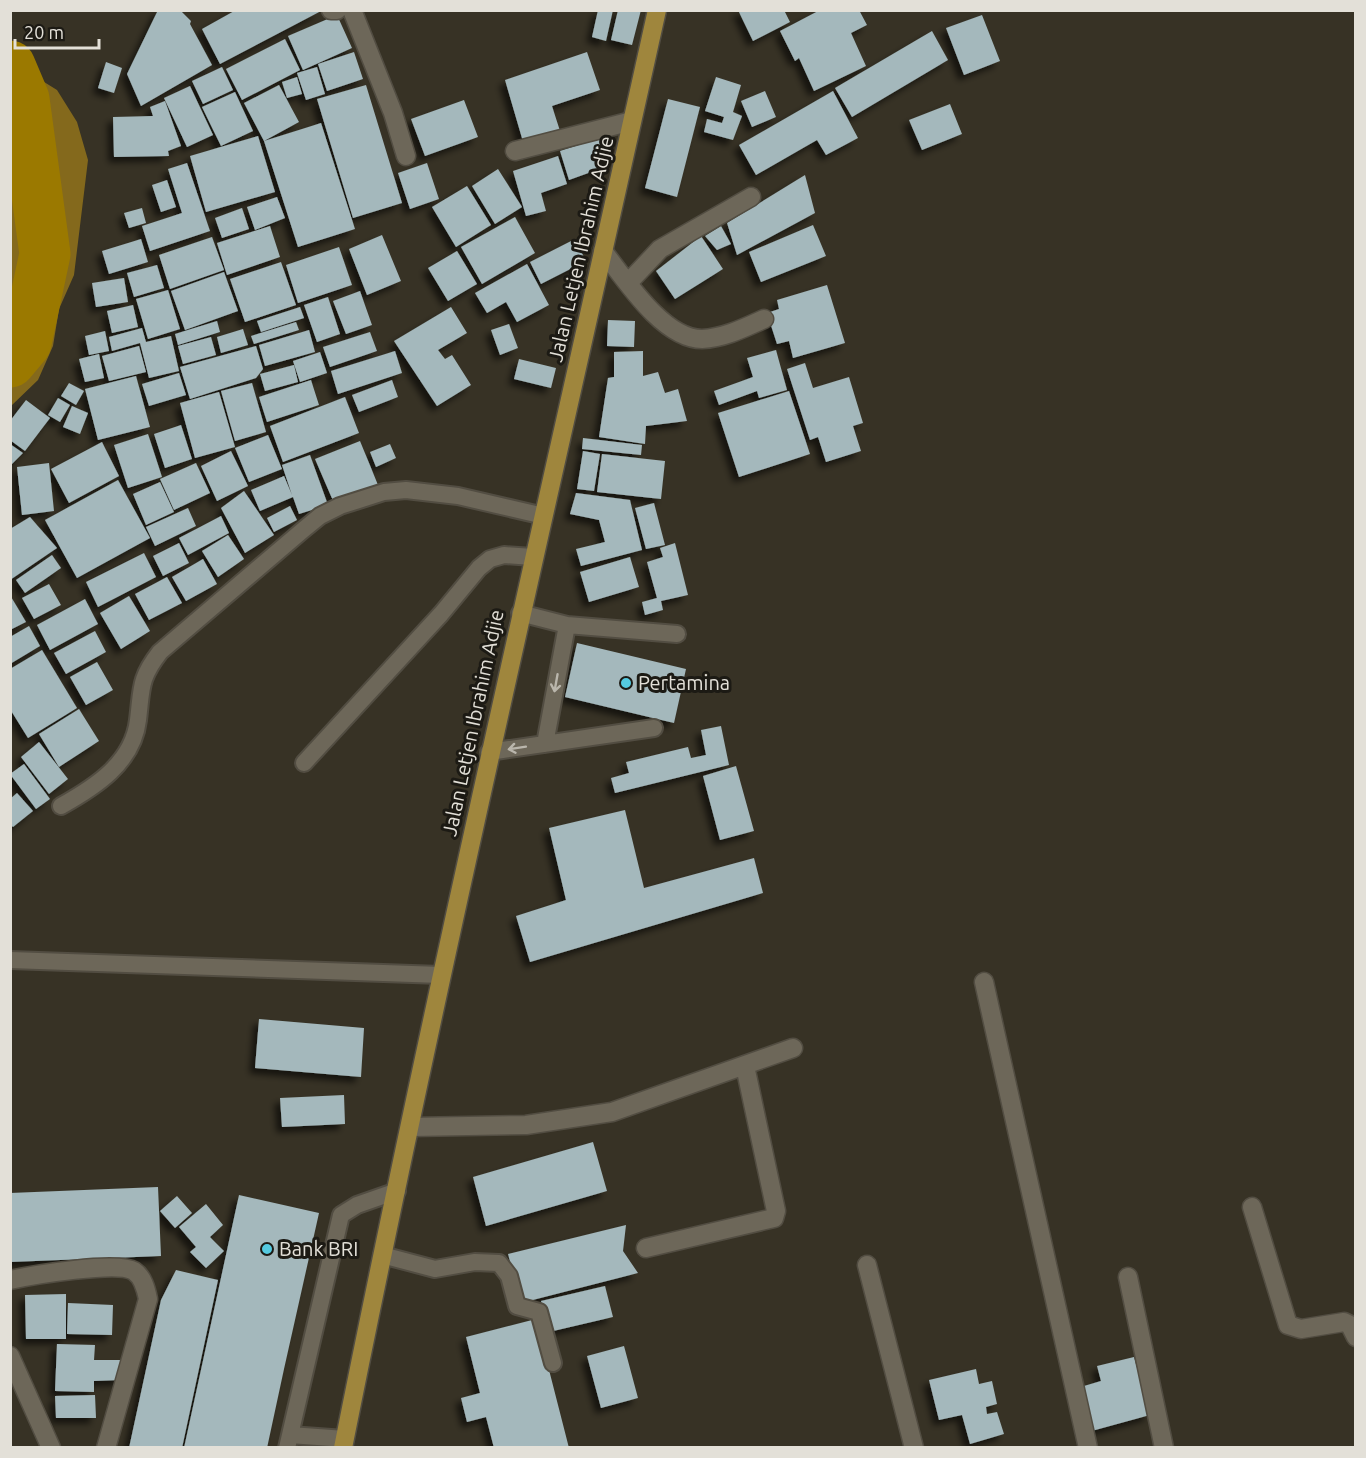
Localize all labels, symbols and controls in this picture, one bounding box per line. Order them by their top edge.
scale bar [15,12,99,50]
text: 20 m [24,22,64,42]
street label: Jalan Letjen Ibrahim Adjie [543,134,618,364]
street label: Jalan Letjen Ibrahim Adjie [437,608,508,838]
place label: Pertamina [638,671,730,694]
one-way arrow [550,672,561,692]
marker: Pertamina [619,676,633,690]
one-way arrow [508,743,527,754]
place label: Bank BRI [279,1237,358,1260]
marker: Bank BRI [260,1242,274,1256]

